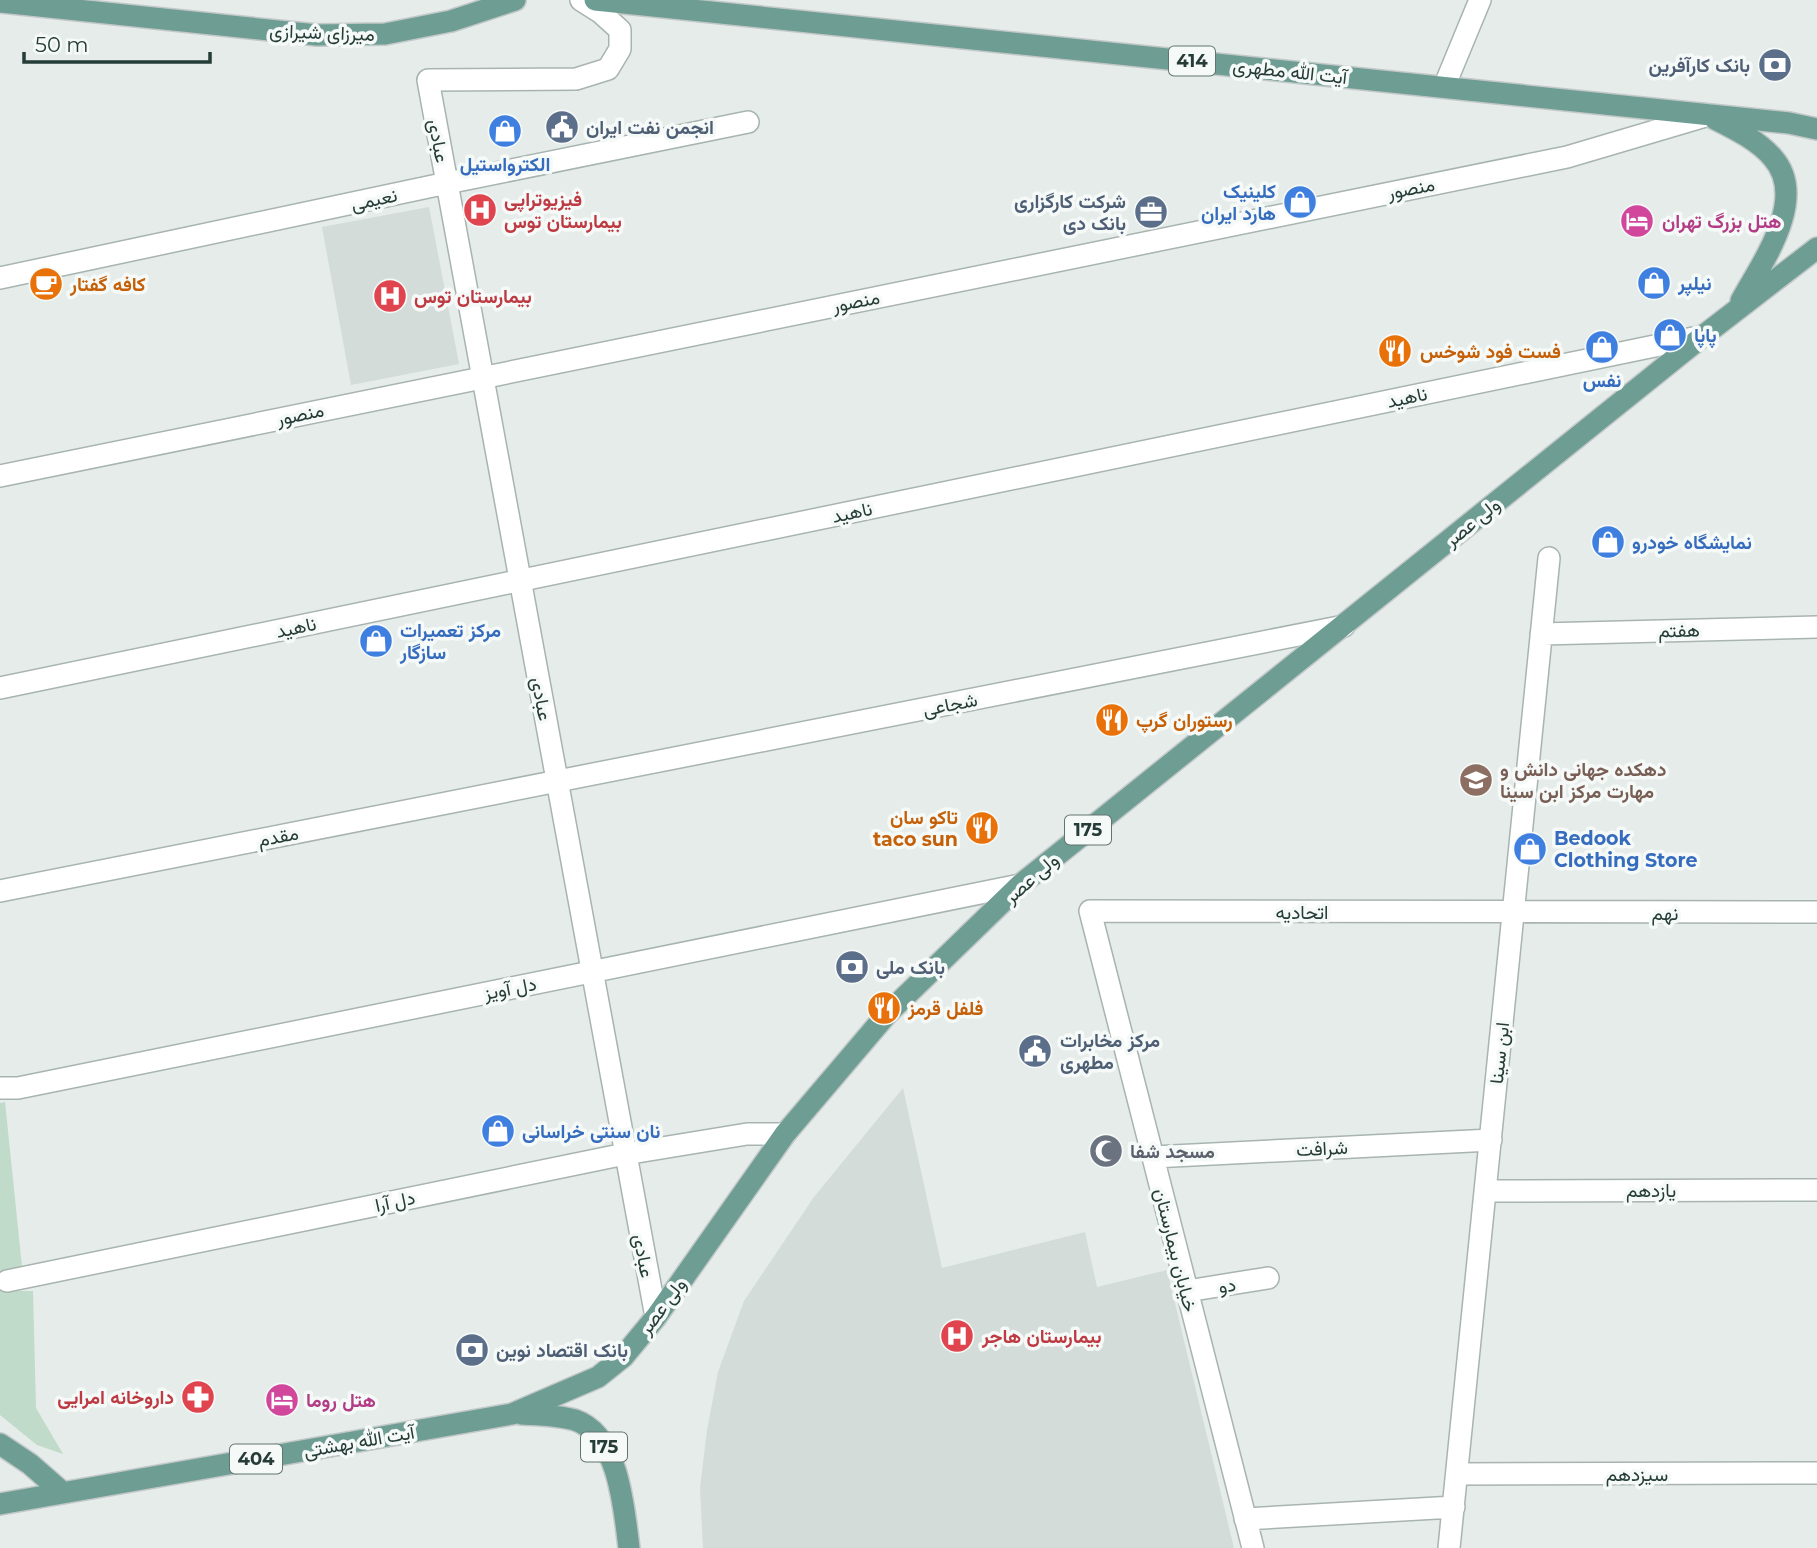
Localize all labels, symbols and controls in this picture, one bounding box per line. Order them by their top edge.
street label: میرزای شیرازی [269,19,375,46]
scale bar [24,21,210,65]
text: 50 m [35,32,89,57]
road number: 414 [1169,46,1215,76]
bank icon: بانک کارآفرین [1756,46,1794,84]
street label: آیت الله مطهری [1232,54,1350,89]
place label: بانک کارآفرین [1649,54,1750,78]
public building icon: انجمن نفت ایران [543,108,581,146]
shop icon: الکترواستیل [486,112,524,150]
place label: انجمن نفت ایران [586,116,714,140]
street label: عبادی [423,117,454,165]
place label: الکترواستیل [460,153,550,177]
street label: منصور [1384,173,1437,205]
place label: کلینیک هارد ایران [1201,180,1276,226]
street label: نعیمی [349,183,399,216]
shop icon: کلینیک هارد ایران [1281,183,1319,221]
place label: فیزیوتراپی بیمارستان توس [504,188,622,234]
place label: شرکت کارگزاری بانک دی [1014,190,1126,235]
hospital icon: فیزیوتراپی بیمارستان توس [461,191,499,229]
office icon: شرکت کارگزاری بانک دی [1132,193,1170,231]
hotel icon: هتل بزرگ تهران [1618,202,1656,240]
place label: هتل بزرگ تهران [1662,210,1781,234]
shop icon: نیلپر [1635,264,1673,302]
cafe icon: کافه گفتار [27,265,65,303]
place label: نیلپر [1677,272,1712,297]
place label: کافه گفتار [69,273,146,297]
hospital icon: بیمارستان توس [371,277,409,315]
place label: بیمارستان توس [414,285,532,309]
street label: منصور [829,286,882,318]
shop icon: پاپا [1651,316,1689,354]
place label: پاپا [1694,324,1717,349]
shop icon: نفس [1583,328,1621,366]
restaurant icon: فست فود شوخس [1376,332,1414,370]
place label: فست فود شوخس [1420,340,1561,364]
place label: نفس [1583,369,1621,392]
street label: ناهید [1385,382,1429,413]
street label: منصور [273,398,326,431]
street label: ولی عصر [1439,493,1505,552]
street label: ناهید [830,497,874,528]
shop icon: نمایشگاه خودرو [1589,523,1627,561]
place label: نمایشگاه خودرو [1632,531,1752,555]
street label: ناهید [274,612,318,643]
place label: مرکز تعمیرات سازگار [399,619,501,665]
street label: هفتم [1658,619,1700,643]
shop icon: مرکز تعمیرات سازگار [357,622,395,660]
street label: عبادی [526,675,557,723]
street label: شجاعی [921,688,979,721]
restaurant icon: رستوران گرپ [1093,701,1131,739]
place label: رستوران گرپ [1136,709,1233,734]
place label: دهکده جهانی دانش و مهارت مرکز ابن سینا [1500,758,1666,804]
school or university icon: دهکده جهانی دانش و مهارت مرکز ابن سینا [1457,761,1495,799]
place label: تاکو سان taco sun [873,806,958,851]
restaurant icon: تاکو سان taco sun [963,809,1001,847]
road number: 175 [1065,816,1111,844]
street label: مقدم [256,821,301,853]
place label: Bedook Clothing Store [1554,827,1697,872]
shop icon: Bedook Clothing Store [1511,830,1549,868]
street label: ولی عصر [999,848,1063,909]
street label: اتحادیه [1275,901,1329,924]
street label: نهم [1652,902,1678,926]
bank icon: بانک ملی [833,948,871,986]
place label: بانک ملی [876,956,945,979]
street label: دل آویز [481,972,538,1005]
restaurant icon: فلفل‌ قرمز [865,989,903,1027]
place label: فلفل‌ قرمز [907,997,984,1021]
street label: ابن سینا [1485,1021,1514,1085]
place label: مرکز مخابرات مطهری [1060,1029,1160,1075]
public building icon: مرکز مخابرات مطهری [1016,1032,1054,1070]
shop icon: نان سنتی خراسانی [479,1112,517,1150]
place label: نان سنتی خراسانی [522,1120,660,1144]
mosque icon: مسجد شفا [1087,1132,1125,1170]
street label: شرافت [1296,1136,1348,1161]
place label: مسجد شفا [1130,1140,1215,1163]
street label: یازدهم [1626,1179,1676,1203]
street label: دل آرا [373,1186,417,1217]
street label: خیابان بیمارستان [1149,1186,1202,1314]
street label: عبادی [628,1232,659,1280]
street label: ولی عصر [633,1273,691,1340]
street label: دو [1217,1273,1238,1298]
hospital icon: بیمارستان هاجر [938,1317,976,1355]
place label: بیمارستان هاجر [981,1325,1102,1349]
bank icon: بانک اقتصاد نوین [453,1331,491,1369]
place label: بانک اقتصاد نوین [496,1339,628,1363]
pharmacy icon: داروخانه امرایی [179,1378,217,1416]
hotel icon: هتل روما [263,1381,301,1419]
place label: داروخانه امرایی [57,1386,174,1410]
place label: هتل روما [306,1389,376,1413]
street label: آیت الله بهشتی [302,1420,418,1463]
road number: 175 [581,1432,627,1462]
road number: 404 [230,1444,282,1474]
street label: سیزدهم [1606,1463,1668,1487]

